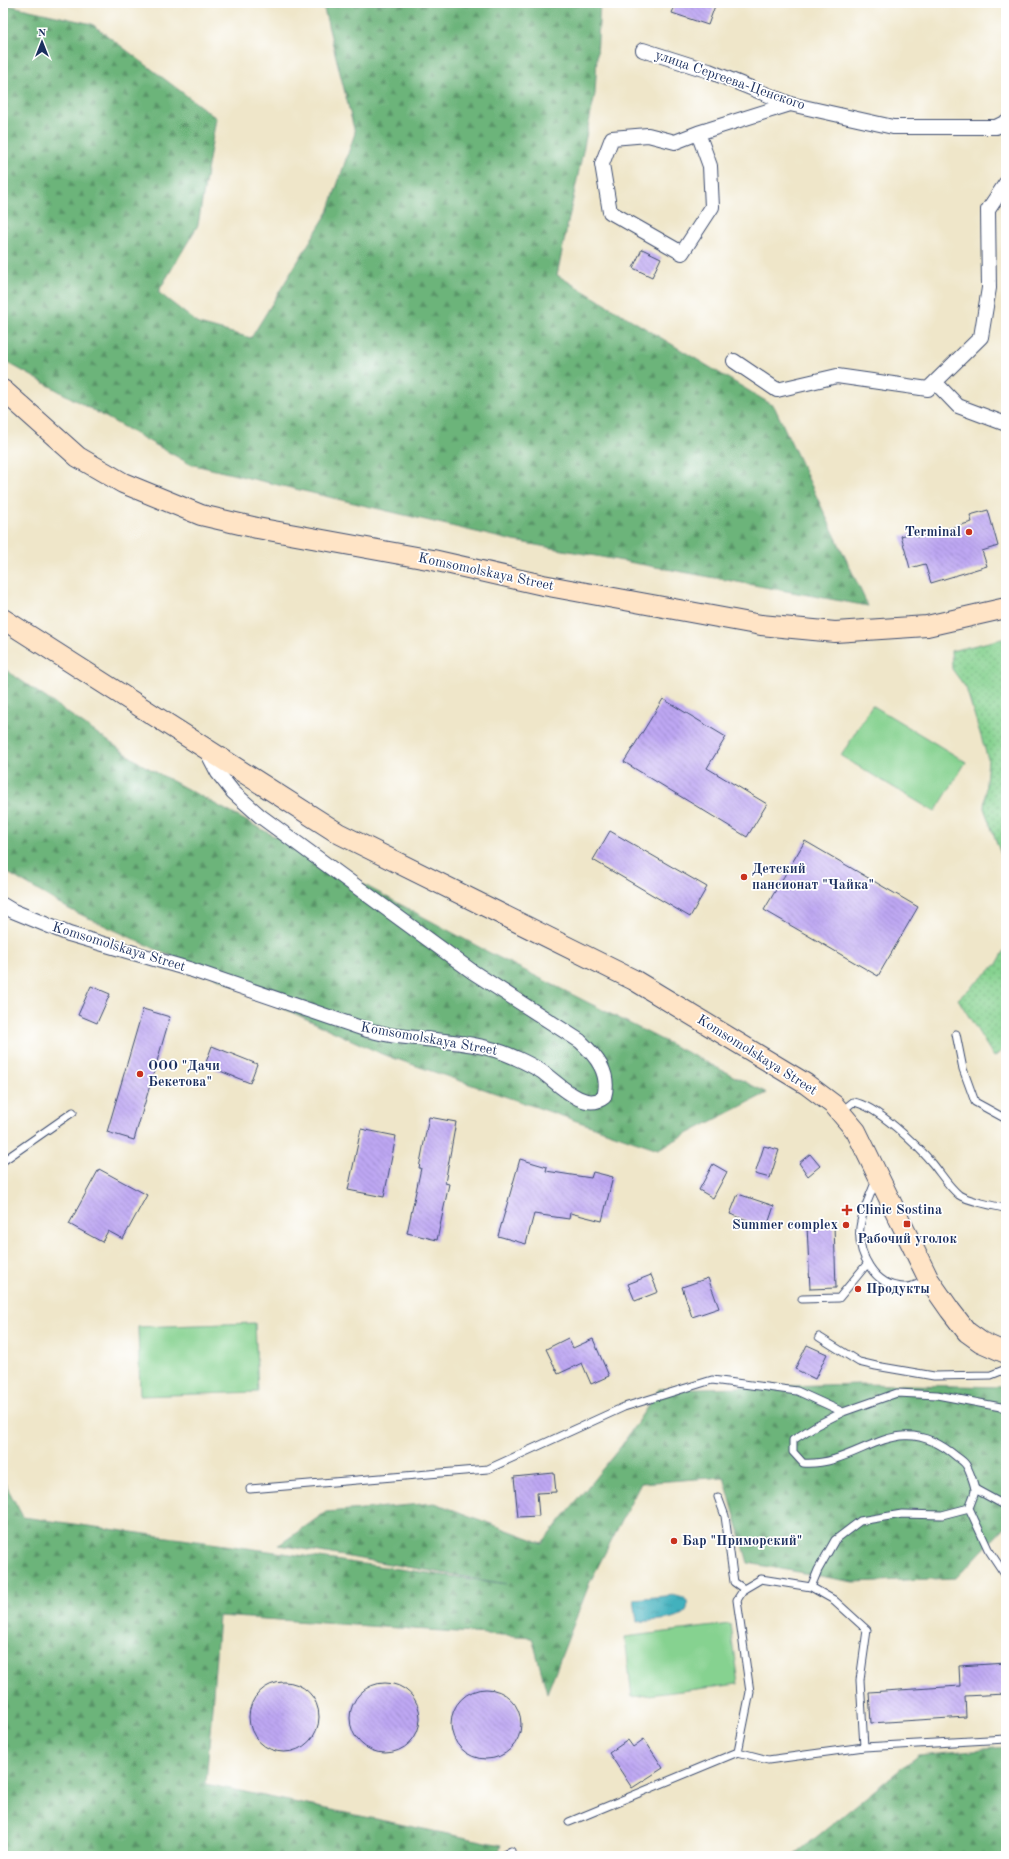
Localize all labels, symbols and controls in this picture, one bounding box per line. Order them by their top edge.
north arrow [22,22,62,62]
text: N [38,28,47,39]
street label: улица Сергеева-Ценского [653,48,807,112]
place label: Terminal [905,525,961,539]
marker: Terminal [964,527,974,537]
street label: Komsomolskaya Street [417,551,555,593]
place label: Детский пансионат "Чайка" [752,862,874,892]
marker: Детский пансионат "Чайка" [739,872,749,882]
street label: Komsomolskaya Street [51,920,187,974]
street label: Komsomolskaya Street [695,1012,820,1098]
street label: Komsomolskaya Street [360,1020,498,1058]
place label: ООО "Дачи Бекетова" [148,1059,220,1089]
marker: ООО "Дачи Бекетова" [135,1069,145,1079]
place label: Clinic Sostina [856,1203,942,1217]
marker: Clinic Sostina [841,1204,853,1216]
place label: Summer complex [732,1218,838,1232]
marker: Рабочий уголок [902,1219,912,1229]
marker: Summer complex [841,1220,851,1230]
place label: Рабочий уголок [857,1232,957,1246]
place label: Продукты [866,1282,930,1296]
marker: Продукты [853,1284,863,1294]
place label: Бар "Приморский" [682,1534,802,1548]
marker: Бар "Приморский" [669,1536,679,1546]

